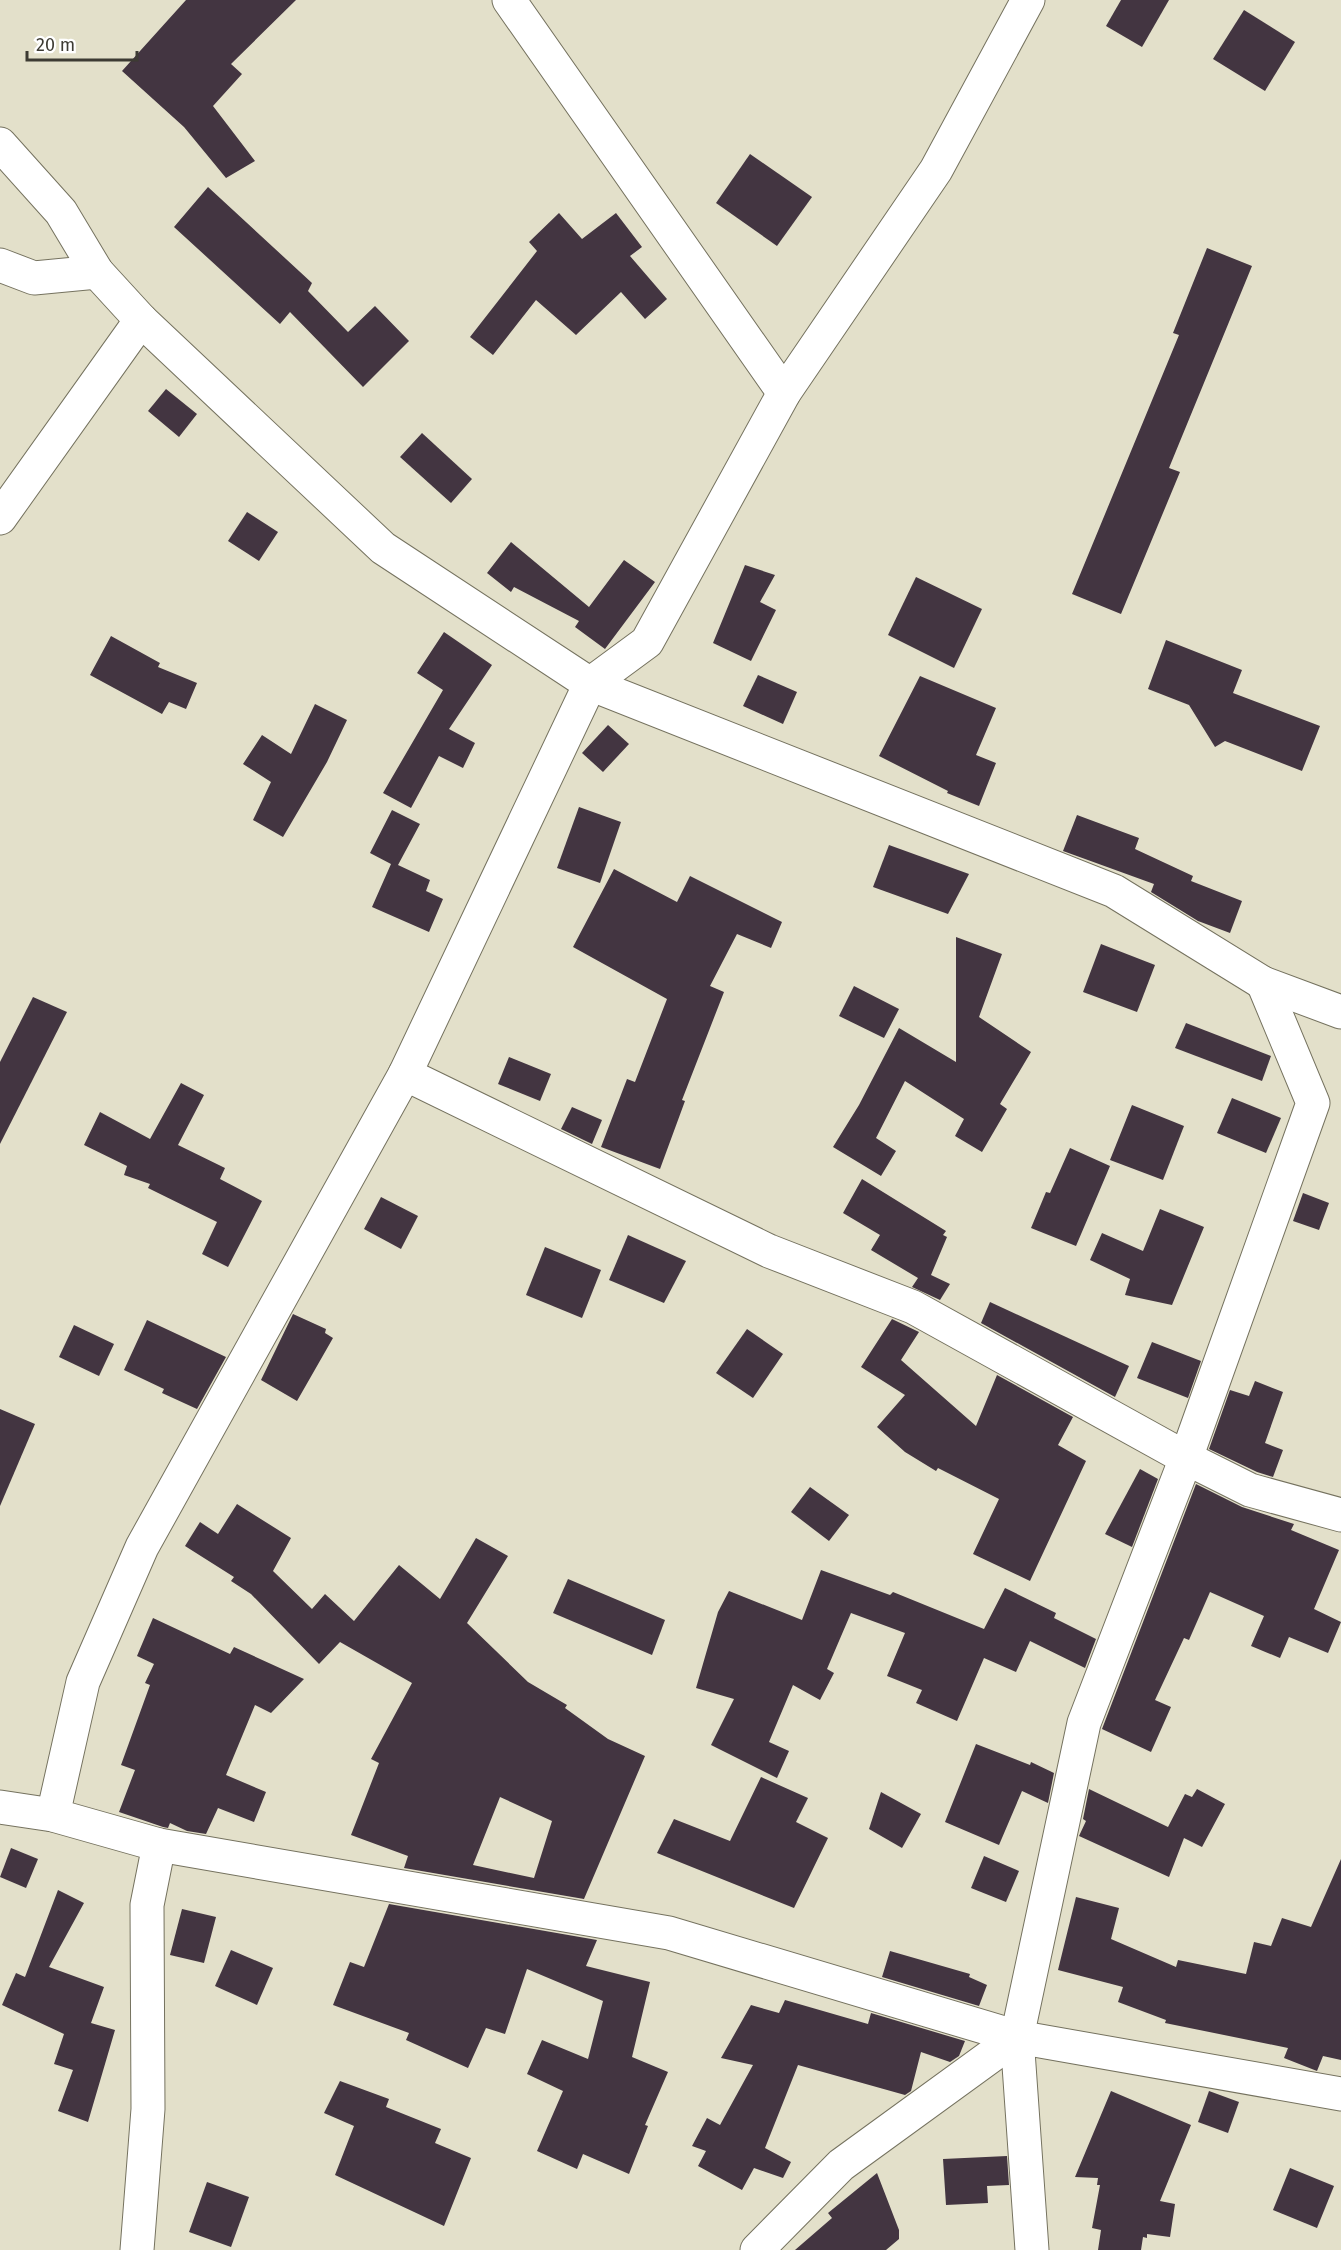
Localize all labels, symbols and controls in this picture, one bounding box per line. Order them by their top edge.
scale bar [27,24,136,62]
text: 20 m [36,34,75,56]

